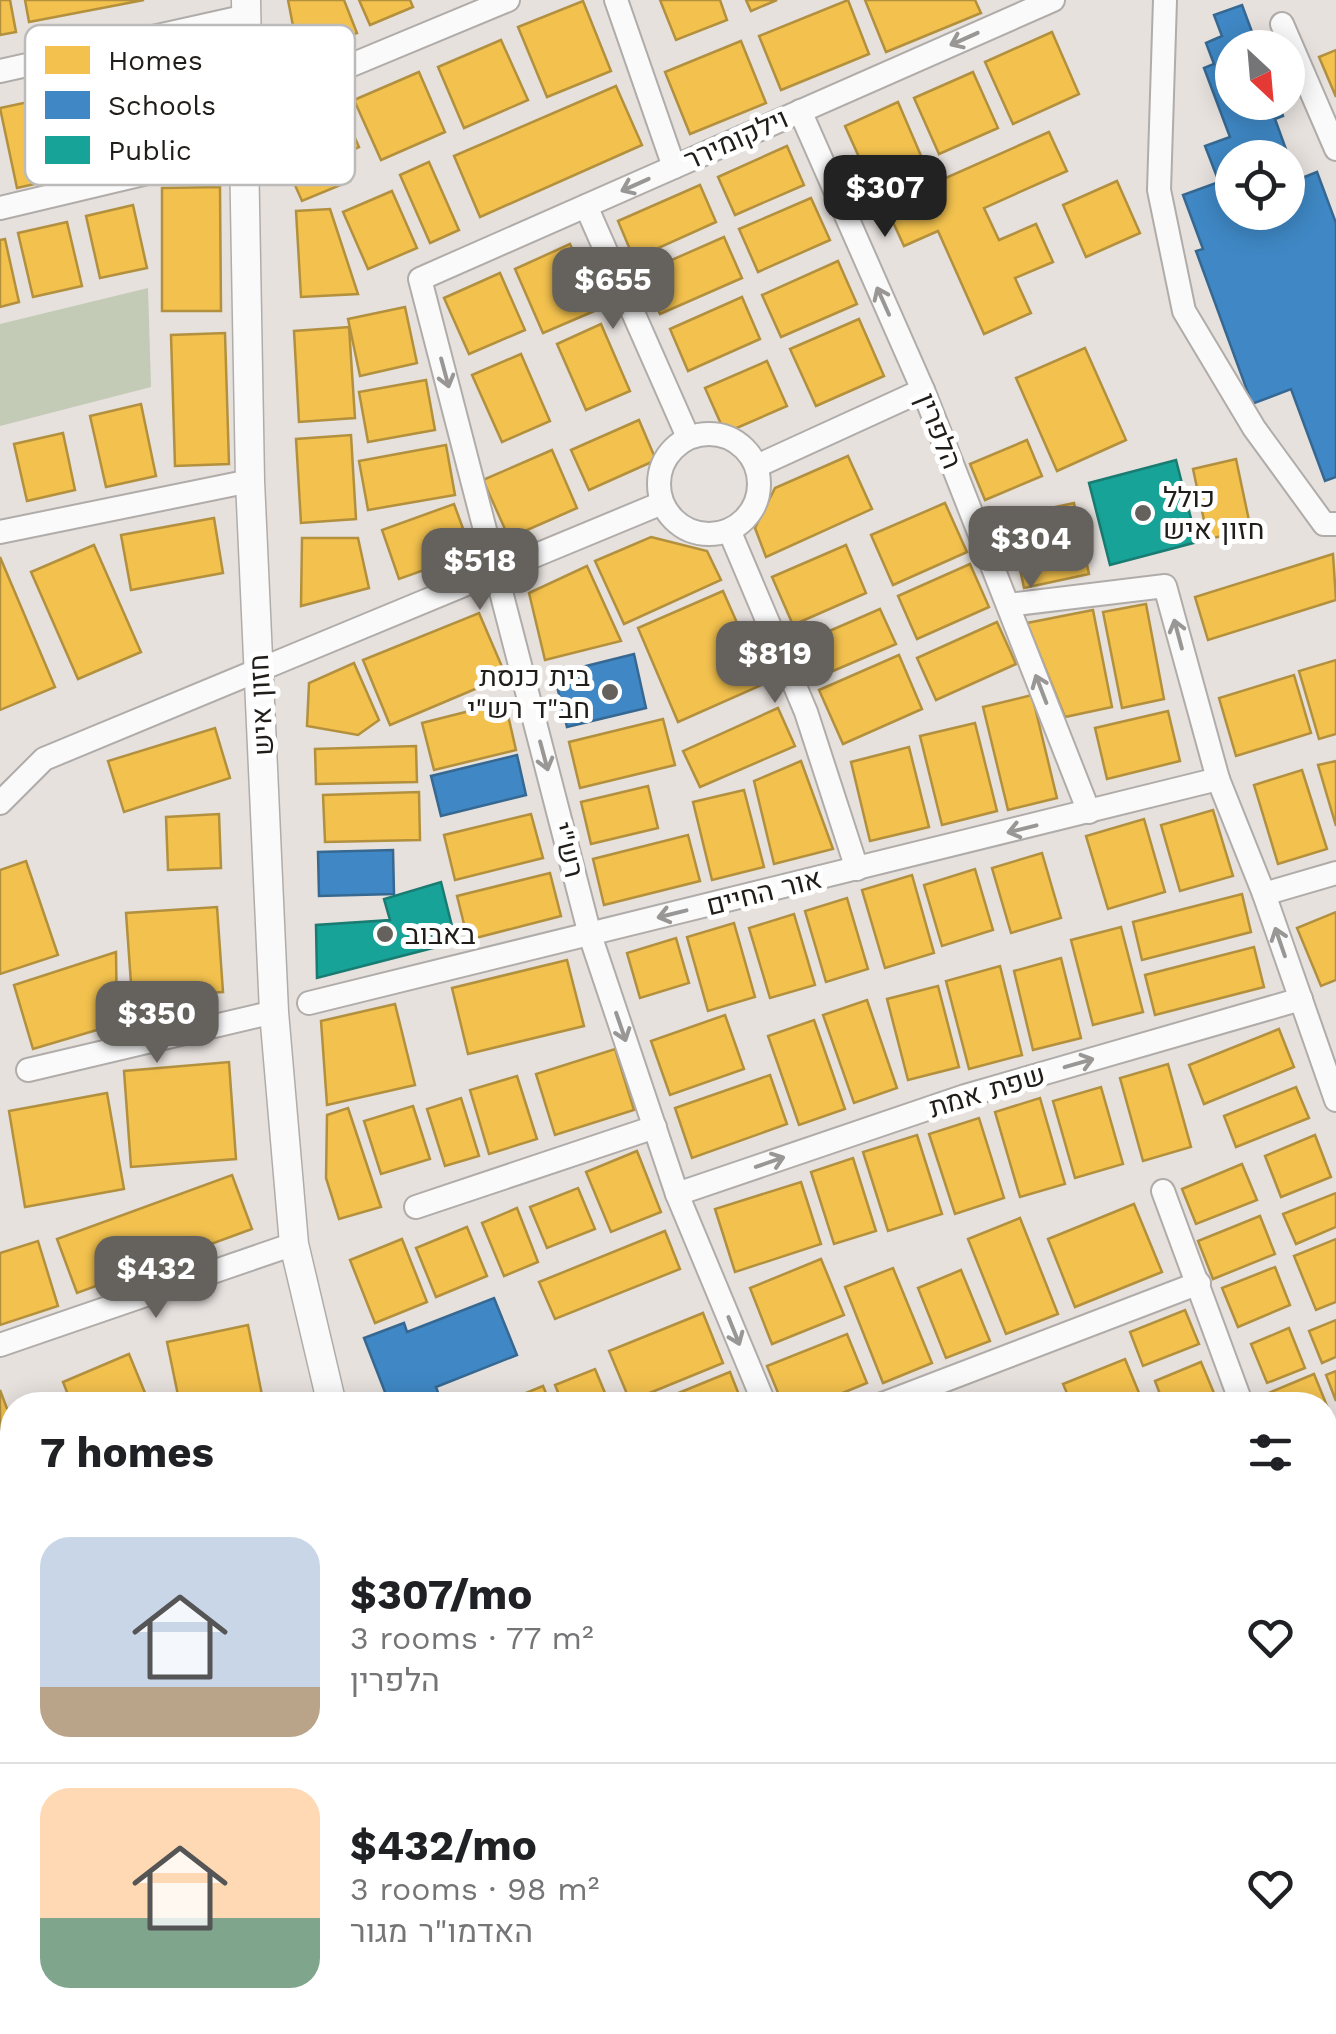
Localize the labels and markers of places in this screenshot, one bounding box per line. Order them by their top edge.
pin: $307 [826,155,944,240]
pin: $655 [554,247,672,332]
place label: כולל חזון איש [1163,481,1264,546]
marker: כולל חזון איש [1132,502,1154,524]
pin: $304 [972,506,1090,591]
pin: $518 [421,528,539,613]
pin: $819 [716,621,834,706]
place label: בית כנסת חב"ד רש"י [467,660,590,725]
marker: בית כנסת חב"ד רש"י [599,681,621,703]
place label: באבוב [405,918,476,951]
marker: באבוב [374,923,396,945]
pin: $350 [98,981,216,1066]
pin: $432 [97,1236,215,1321]

